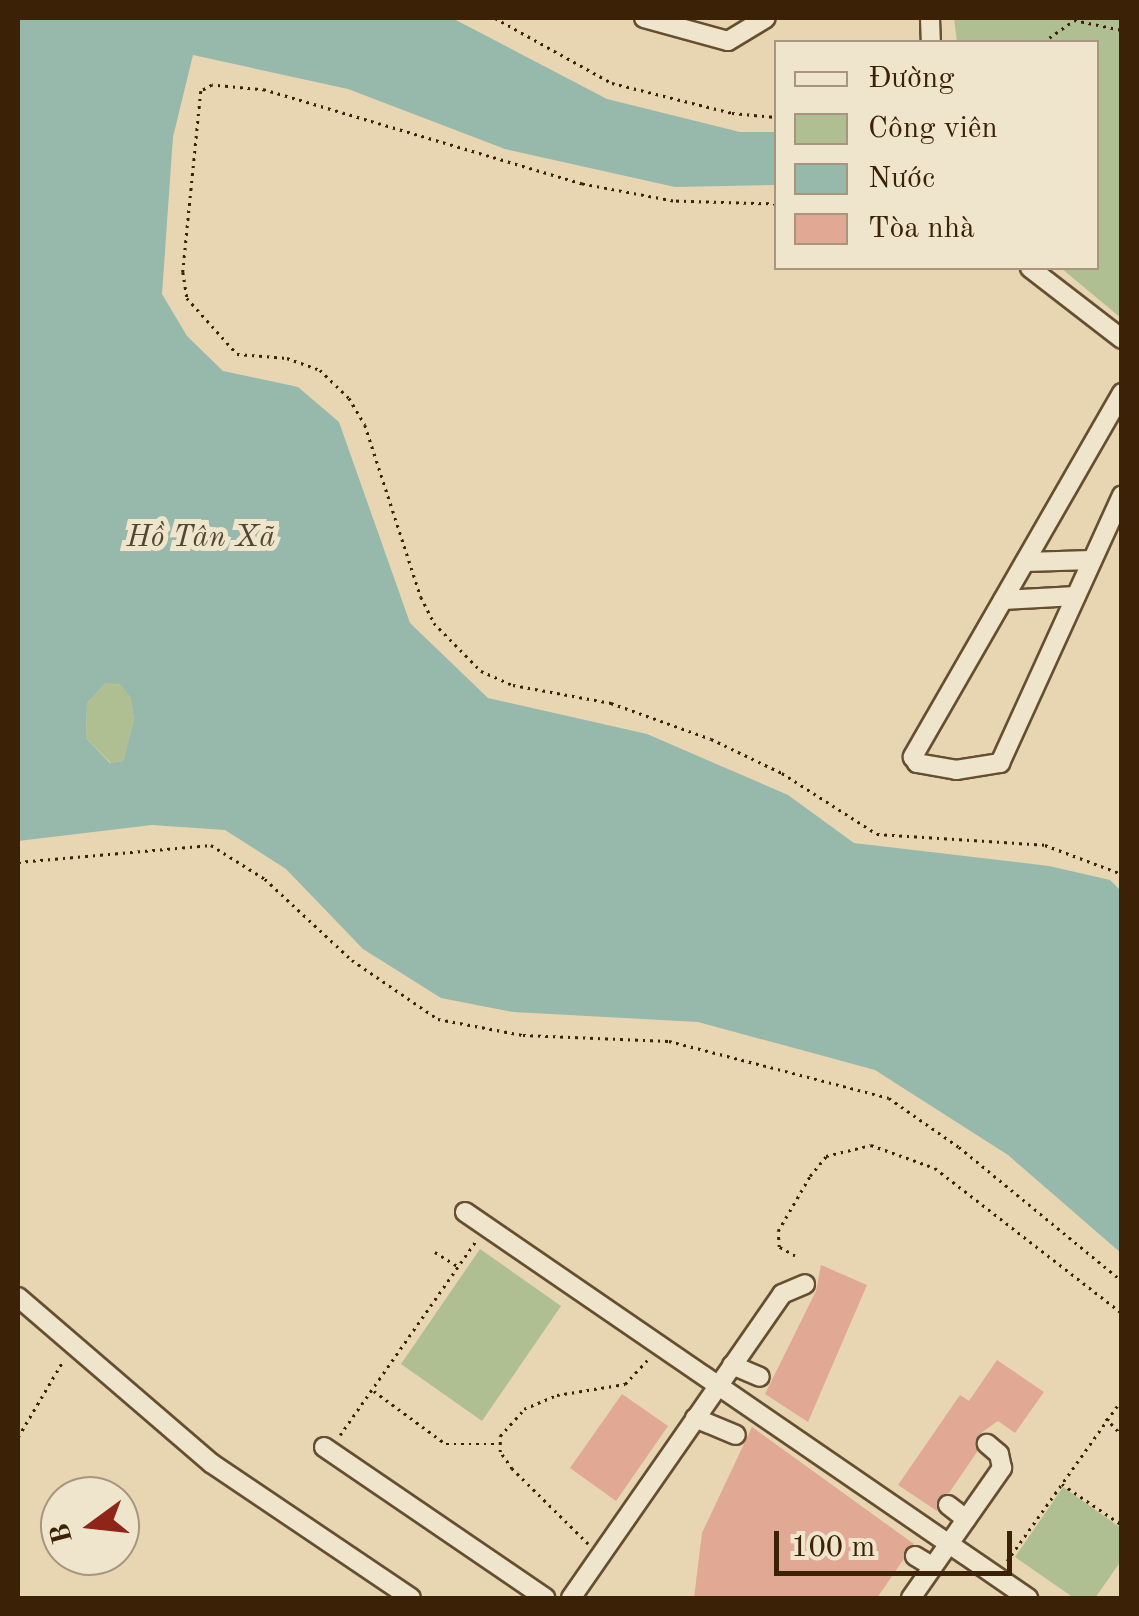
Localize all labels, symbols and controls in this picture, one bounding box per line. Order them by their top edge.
legend [774,40,1099,270]
text: Đường [868,64,954,94]
text: Công viên [868,114,998,144]
text: Nước [868,164,935,194]
text: Tòa nhà [868,214,975,244]
water label: Hồ Tân Xã [127,520,275,556]
north arrow [40,1476,140,1576]
scale bar [779,1511,1016,1573]
text: B [47,1520,79,1546]
text: 100 m [791,1533,875,1563]

